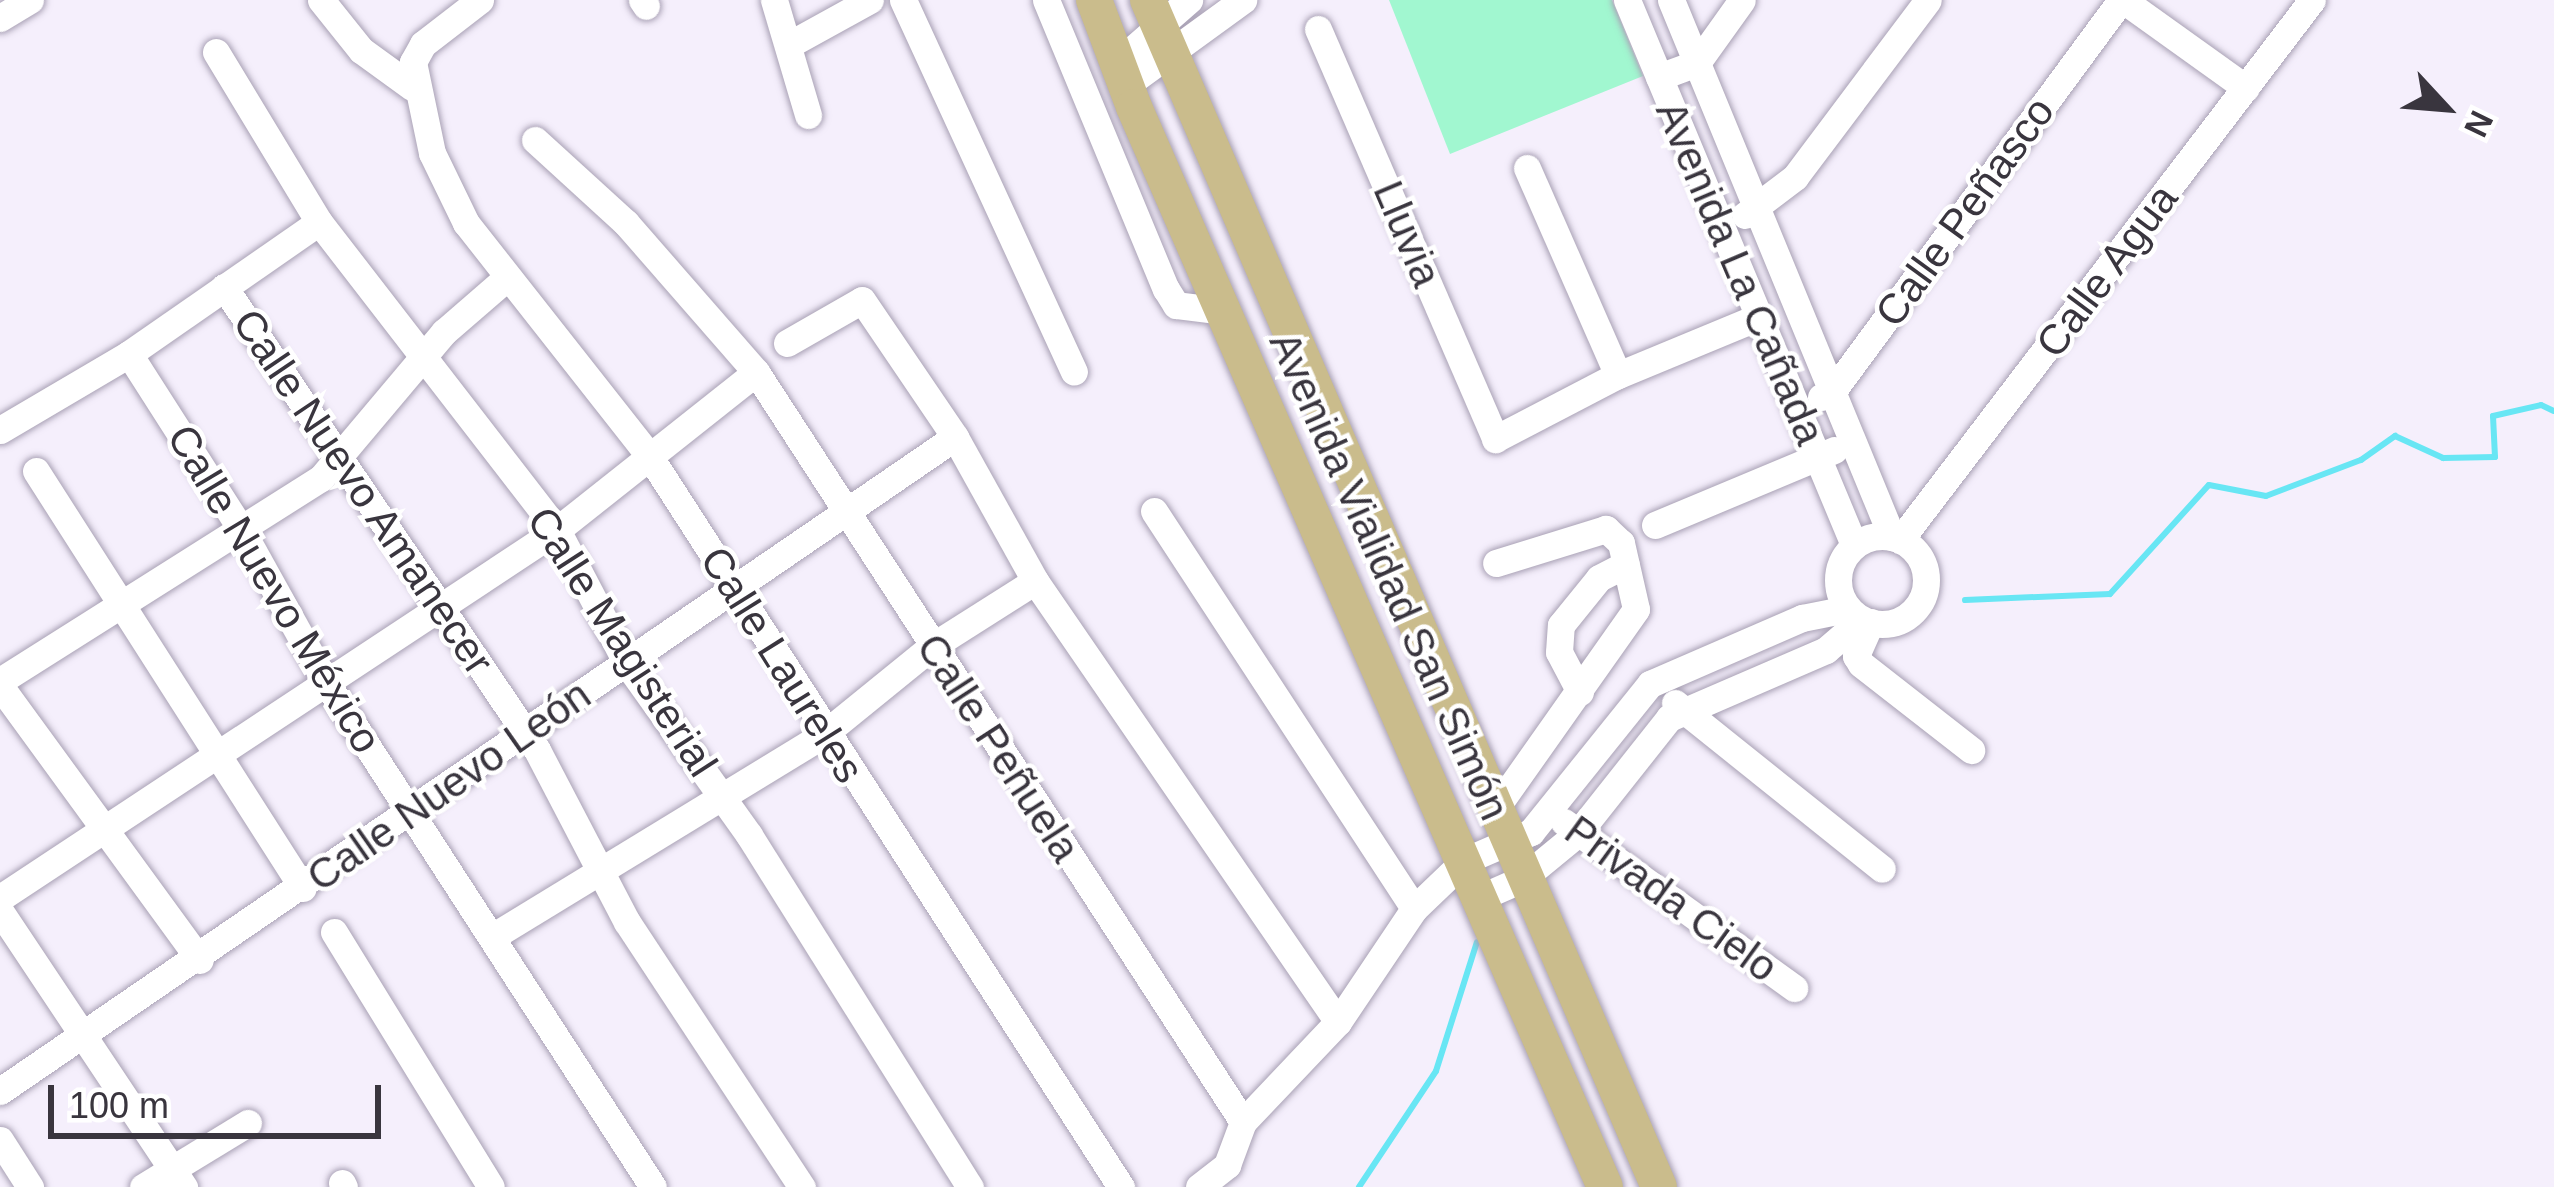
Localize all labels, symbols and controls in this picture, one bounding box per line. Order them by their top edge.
north arrow [2386,48,2506,168]
street label: Calle Peñasco [1865,88,2065,336]
street label: Avenida La Cañada [1645,94,1835,452]
text: N [2457,105,2501,143]
street label: Lluvia [1362,174,1452,294]
street label: Calle Agua [2025,174,2189,368]
street label: Calle Nuevo Amanecer [221,299,505,685]
street label: Avenida Vialidad San Simón [1259,324,1519,828]
street label: Calle Nuevo México [156,416,392,762]
street label: Calle Magisterial [516,498,728,786]
street label: Calle Laureles [689,538,875,792]
street label: Calle Peñuela [906,625,1090,871]
street label: Calle Nuevo León [298,670,600,902]
street label: Privada Cielo [1555,805,1787,993]
scale bar [54,1061,387,1135]
text: 100 m [69,1085,169,1126]

